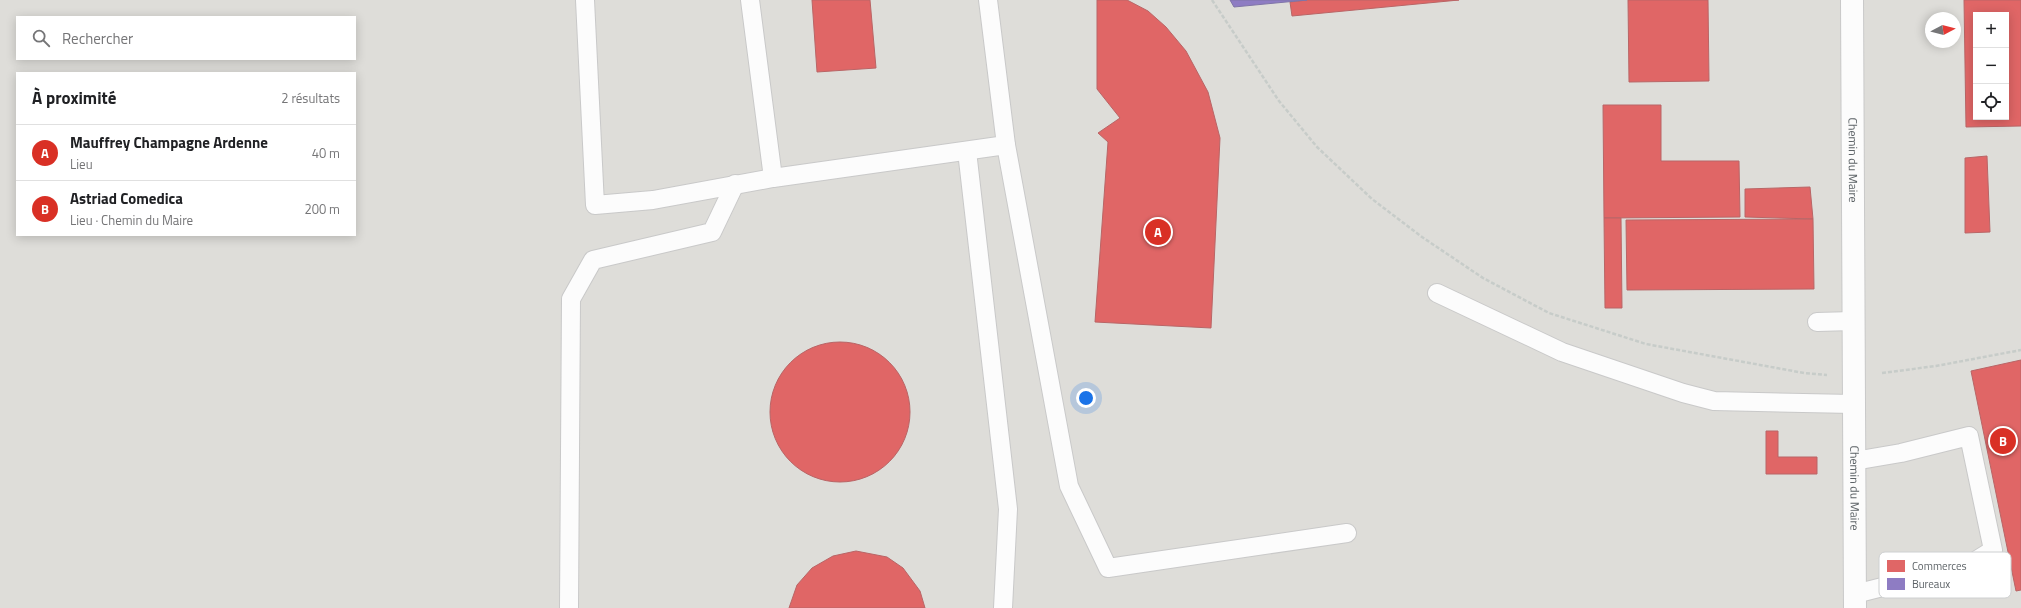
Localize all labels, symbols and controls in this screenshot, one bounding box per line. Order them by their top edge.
north arrow [1925,12,1961,48]
map controls [1973,12,2009,120]
button: + [1973,12,2009,48]
search box [16,16,356,60]
icon: search [30,27,52,49]
text: Rechercher [62,27,133,50]
button: − [1973,48,2009,84]
button: locate [1973,84,2009,120]
text: À proximité [32,85,116,111]
text: 2 résultats [281,88,340,108]
street label: Chemin du Maire [1844,117,1863,203]
text: Mauffrey Champagne Ardenne [70,131,268,154]
text: A [41,143,49,163]
text: 40 m [312,143,340,163]
text: Lieu [70,154,93,174]
text: Astriad Comedica [70,187,183,210]
text: B [41,199,49,219]
text: 200 m [304,199,340,219]
text: Lieu · Chemin du Maire [70,210,193,230]
pin: A [1145,217,1171,247]
your location [1076,388,1096,408]
pin: B [1990,426,2016,456]
street label: Chemin du Maire [1845,445,1865,531]
legend [1879,552,2011,598]
text: Commerces [1912,558,1967,574]
text: Bureaux [1912,576,1950,592]

